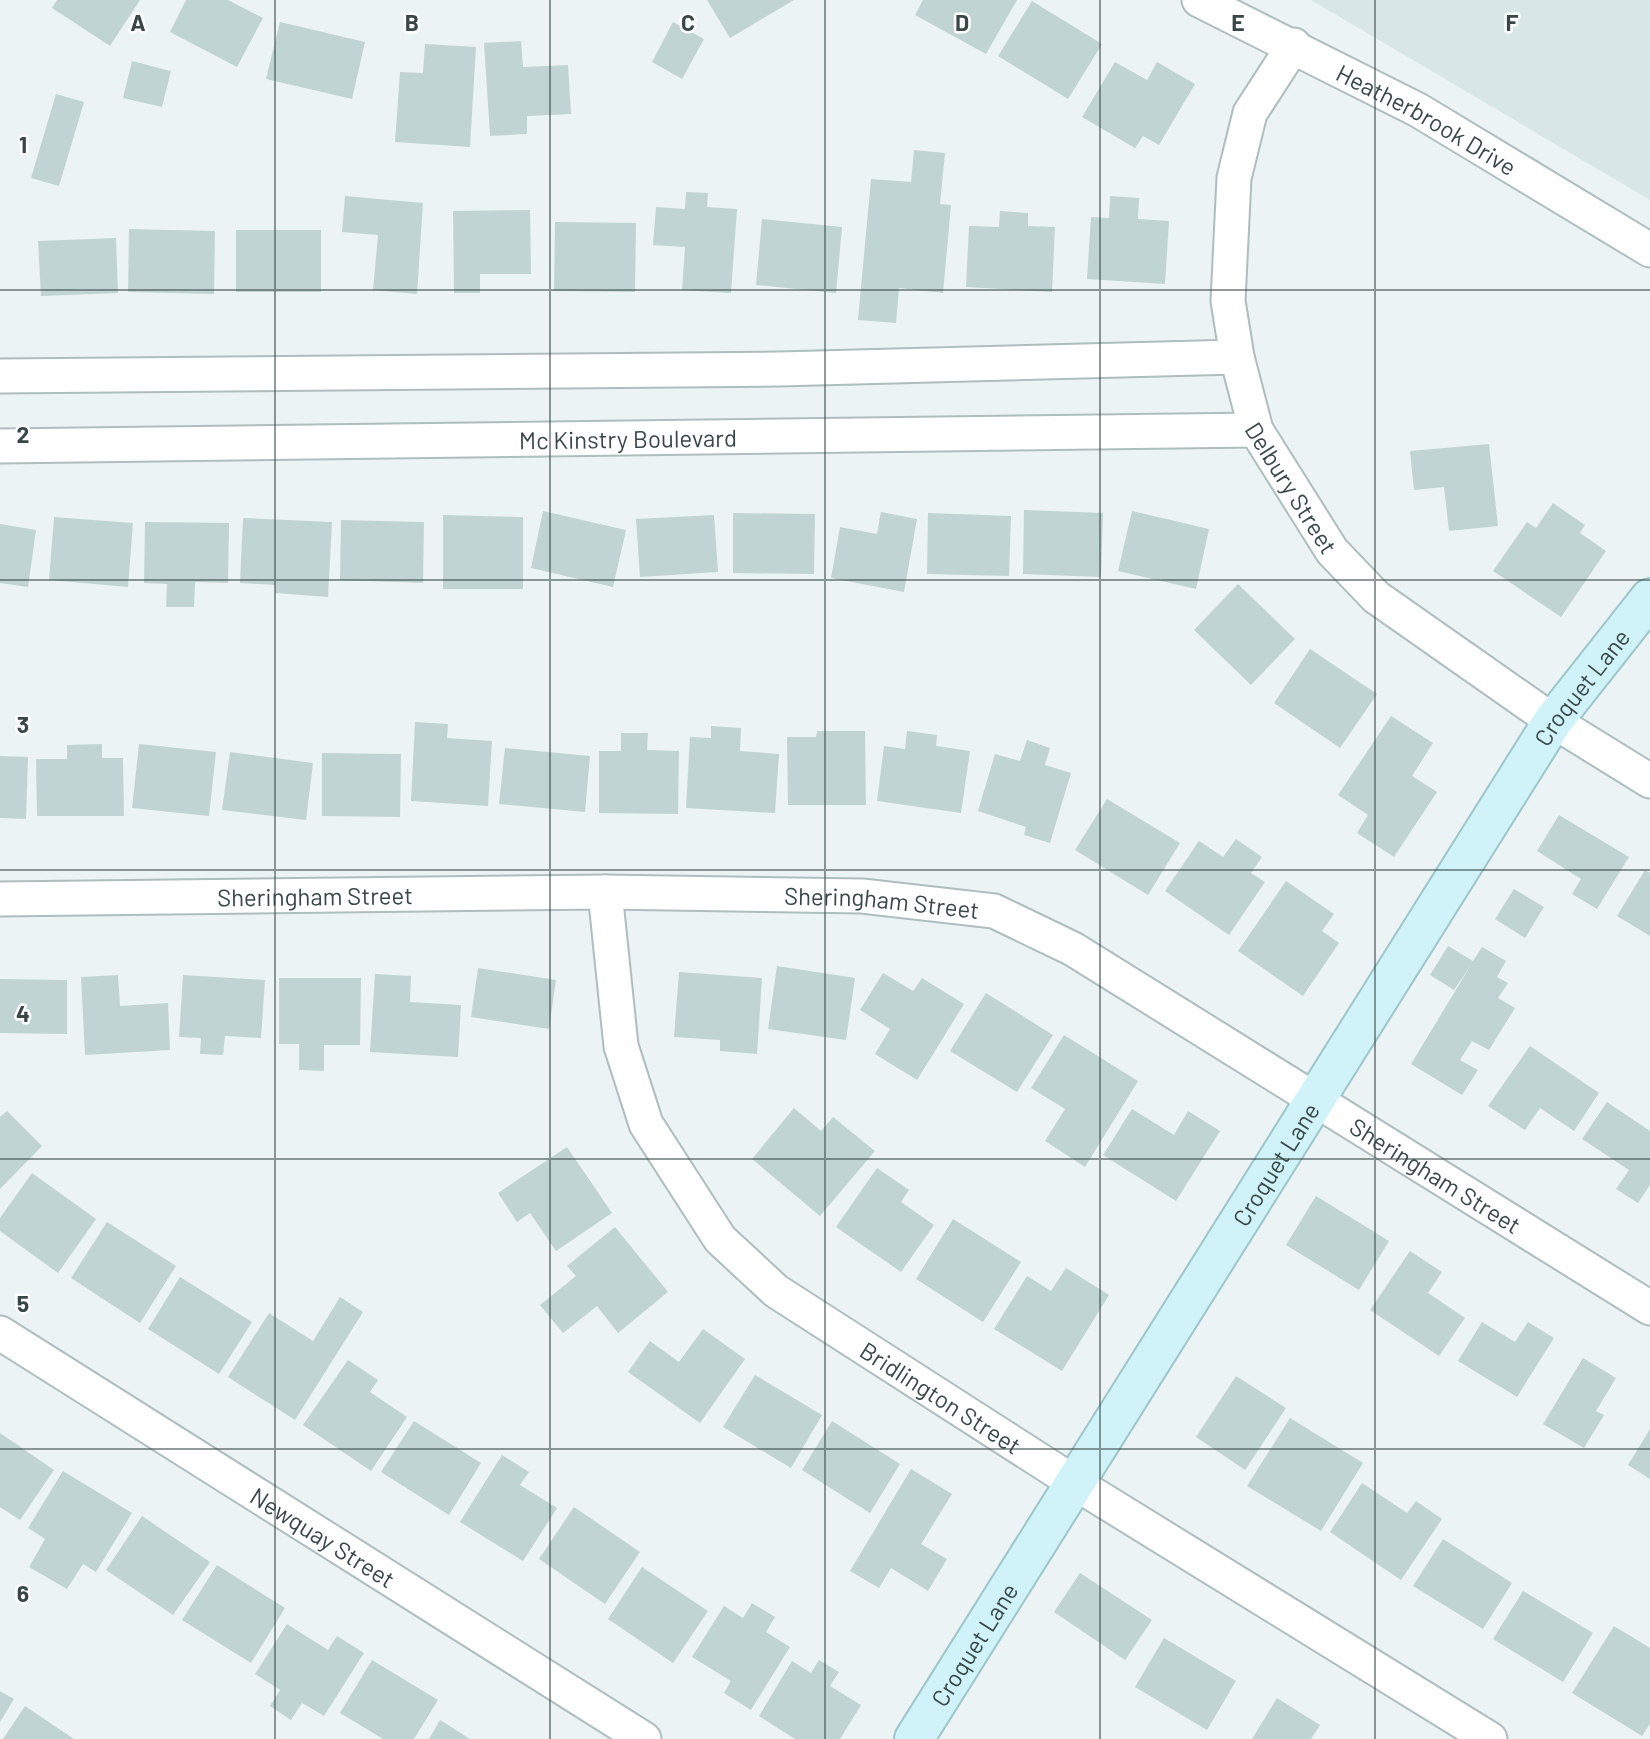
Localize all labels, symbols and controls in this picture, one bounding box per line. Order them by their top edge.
text: A [130,8,146,36]
text: B [405,8,419,36]
text: C [681,8,695,36]
text: D [955,8,969,36]
text: E [1231,8,1245,36]
text: F [1506,8,1519,36]
street label: Heatherbrook Drive [1332,57,1522,181]
text: 1 [19,130,27,158]
street label: Delbury Street [1240,416,1344,559]
text: 2 [17,420,29,448]
street label: Mc Kinstry Boulevard [519,422,737,454]
street label: Croquet Lane [1527,622,1635,751]
text: 3 [17,710,29,738]
street label: Sheringham Street [217,880,413,911]
street label: Sheringham Street [784,880,981,924]
text: 4 [16,999,30,1027]
street label: Croquet Lane [1225,1097,1325,1231]
street label: Sheringham Street [1345,1111,1527,1239]
text: 5 [17,1289,29,1317]
street label: Bridlington Street [855,1335,1027,1459]
street label: Newquay Street [246,1480,401,1593]
street label: Croquet Lane [924,1577,1023,1711]
text: 6 [17,1579,29,1607]

